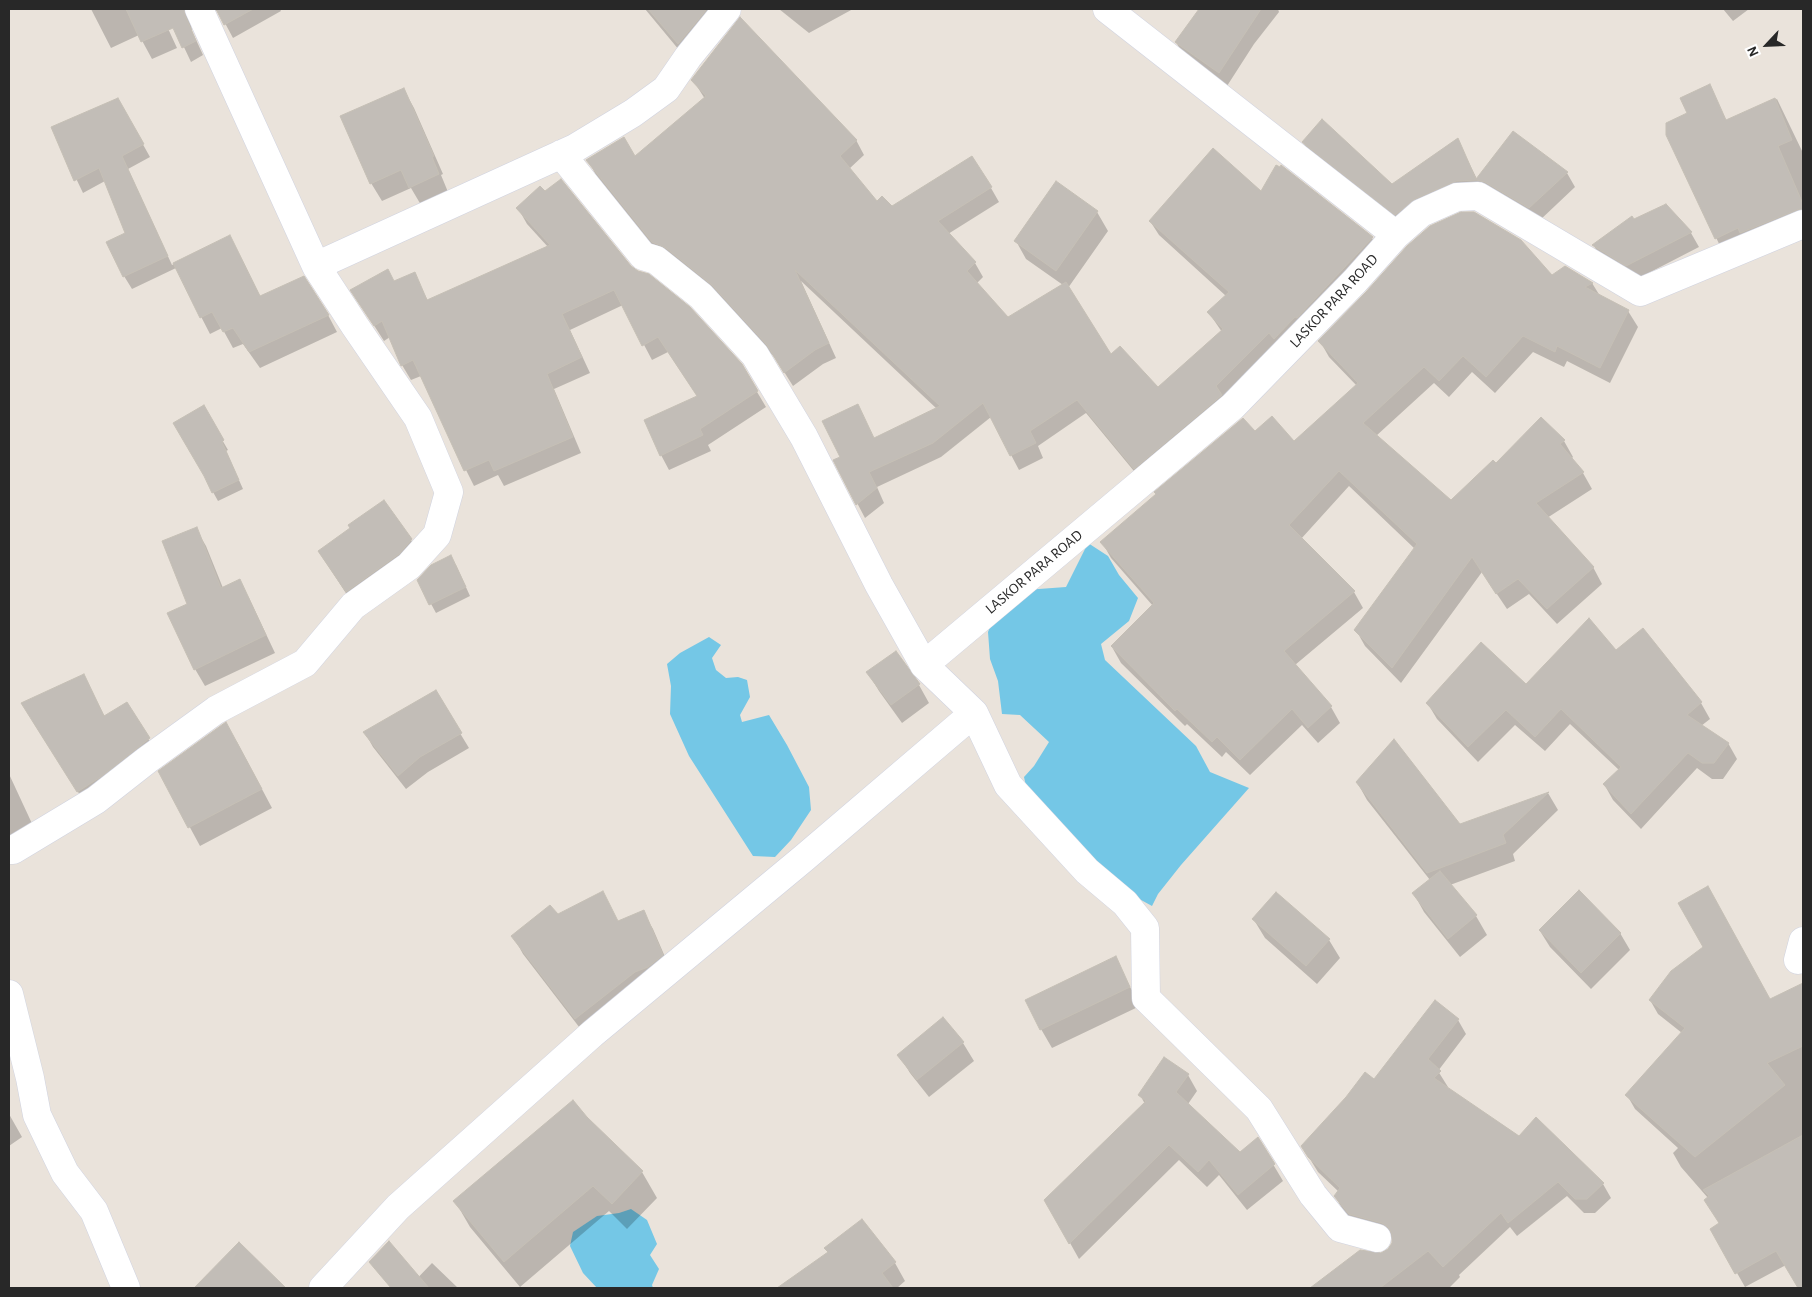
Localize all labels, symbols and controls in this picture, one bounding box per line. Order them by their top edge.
north arrow [1742,20,1792,70]
text: N [1745,44,1762,59]
street label: LASKOR PARA ROAD [1286,251,1382,351]
street label: LASKOR PARA ROAD [982,526,1086,618]

